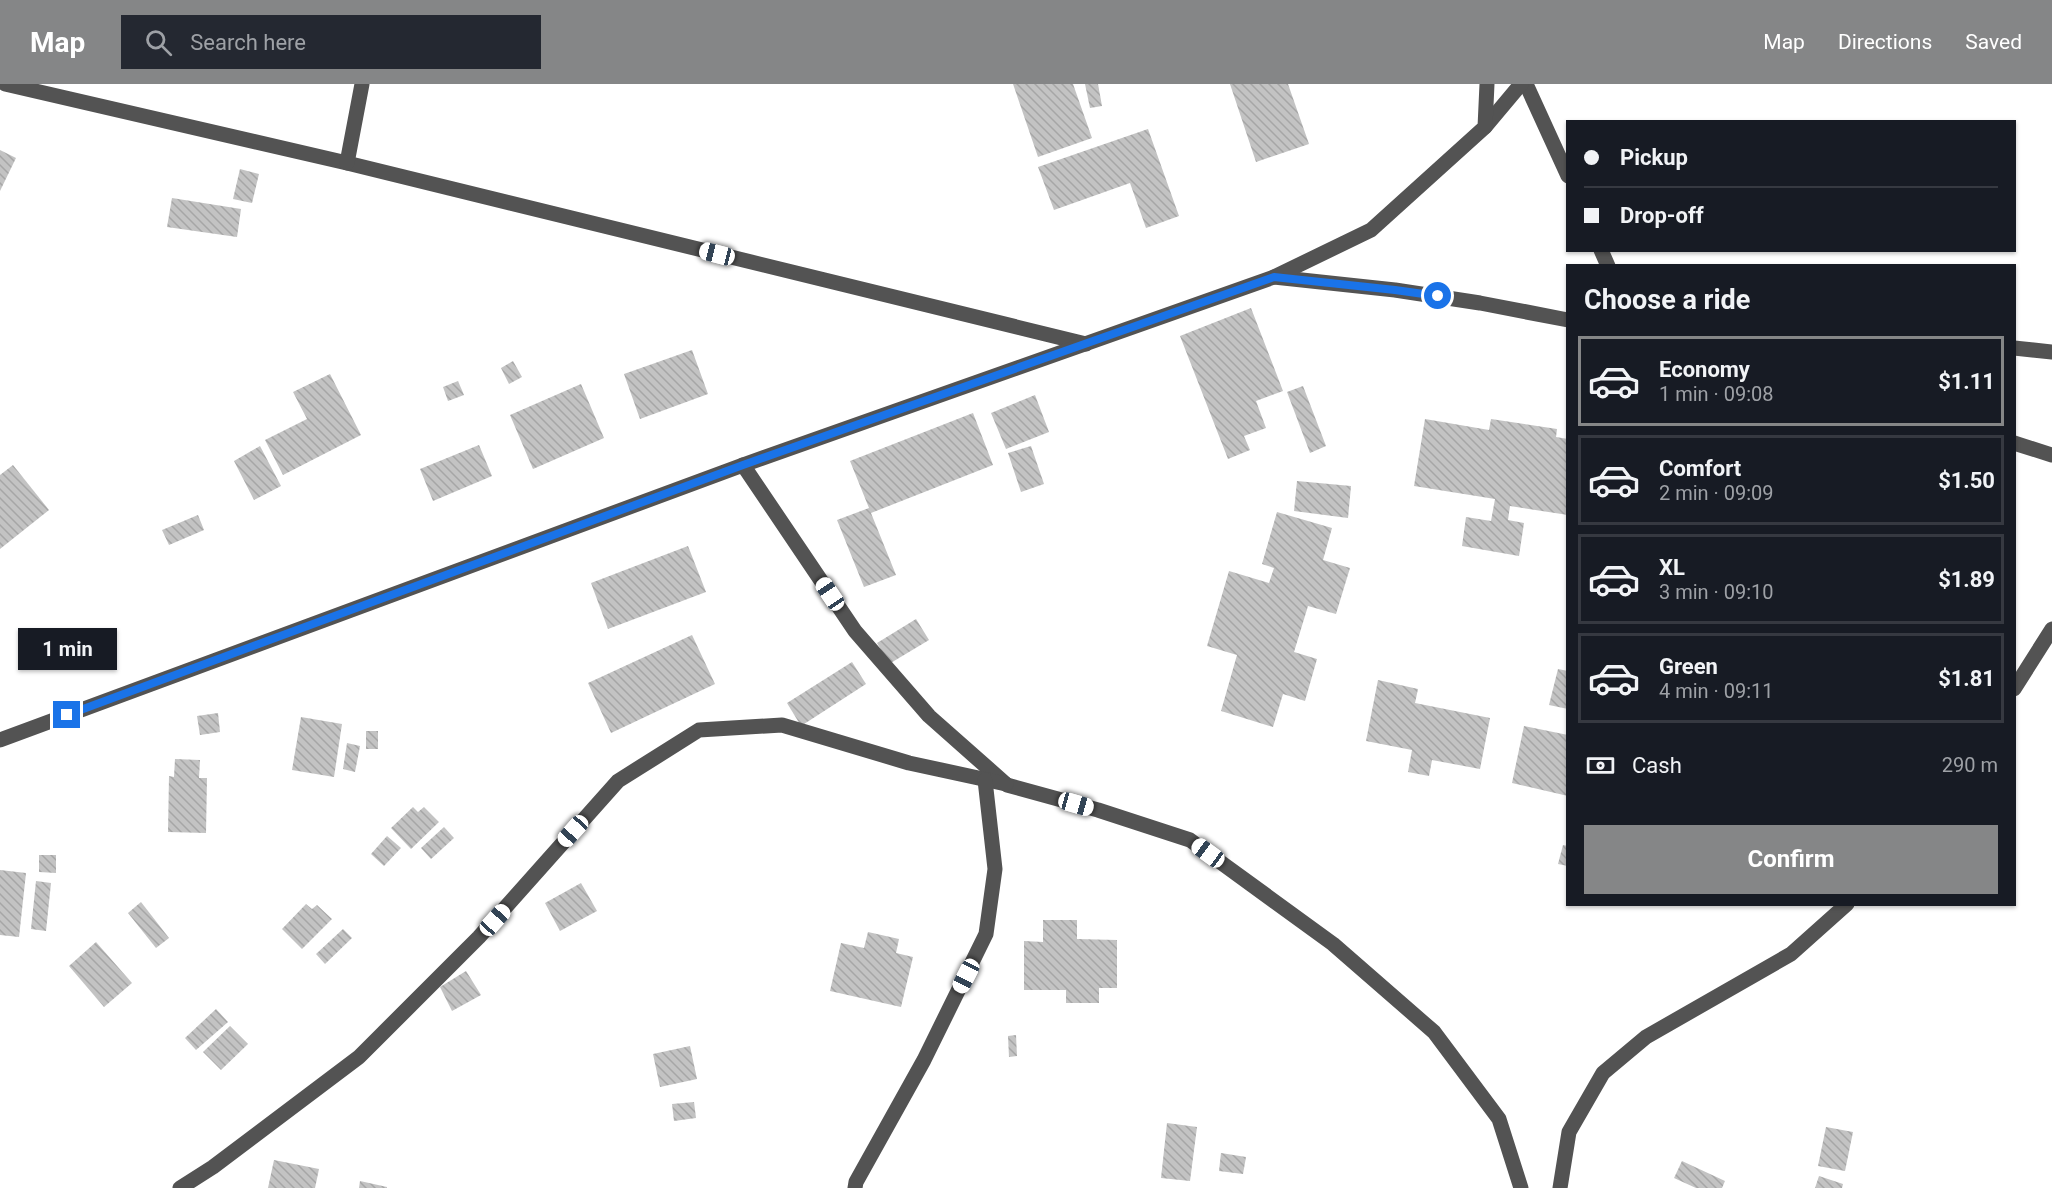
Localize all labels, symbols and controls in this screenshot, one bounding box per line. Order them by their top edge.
search box [121,15,541,69]
text: Map [30,26,85,59]
icon: search [142,26,175,59]
text: Search here [190,30,306,55]
text: Map [1763,30,1805,54]
text: Directions [1838,30,1932,54]
text: Saved [1965,30,2022,54]
text: Pickup [1620,145,1688,170]
text: Drop-off [1620,203,1704,228]
car [697,241,737,267]
route start [1424,282,1451,309]
text: Choose a ride [1584,284,1750,316]
icon: car [1587,354,1641,408]
text: Economy [1659,357,1750,382]
text: $1.11 [1938,369,1995,394]
text: 1 min · 09:08 [1659,382,1774,406]
icon: car [1587,453,1641,507]
text: Comfort [1659,456,1741,481]
text: $1.50 [1938,468,1995,493]
text: 2 min · 09:09 [1659,481,1774,505]
icon: car [1587,552,1641,606]
text: XL [1659,555,1685,580]
text: $1.89 [1938,567,1995,592]
car [812,574,848,614]
text: 3 min · 09:10 [1659,580,1774,604]
callout: 1 min [17,628,116,670]
text: 1 min [42,637,93,661]
icon: car [1587,651,1641,705]
text: Green [1659,654,1718,679]
text: $1.81 [1938,666,1995,691]
text: 4 min · 09:11 [1659,679,1774,703]
route end [53,701,80,728]
icon: cash [1584,749,1617,782]
text: Cash [1632,753,1682,778]
text: 290 m [1942,753,1998,777]
car [1056,790,1096,818]
car [554,812,592,850]
button: Confirm [1584,825,1998,894]
car [1188,835,1228,871]
car [476,901,514,939]
car [950,956,982,996]

